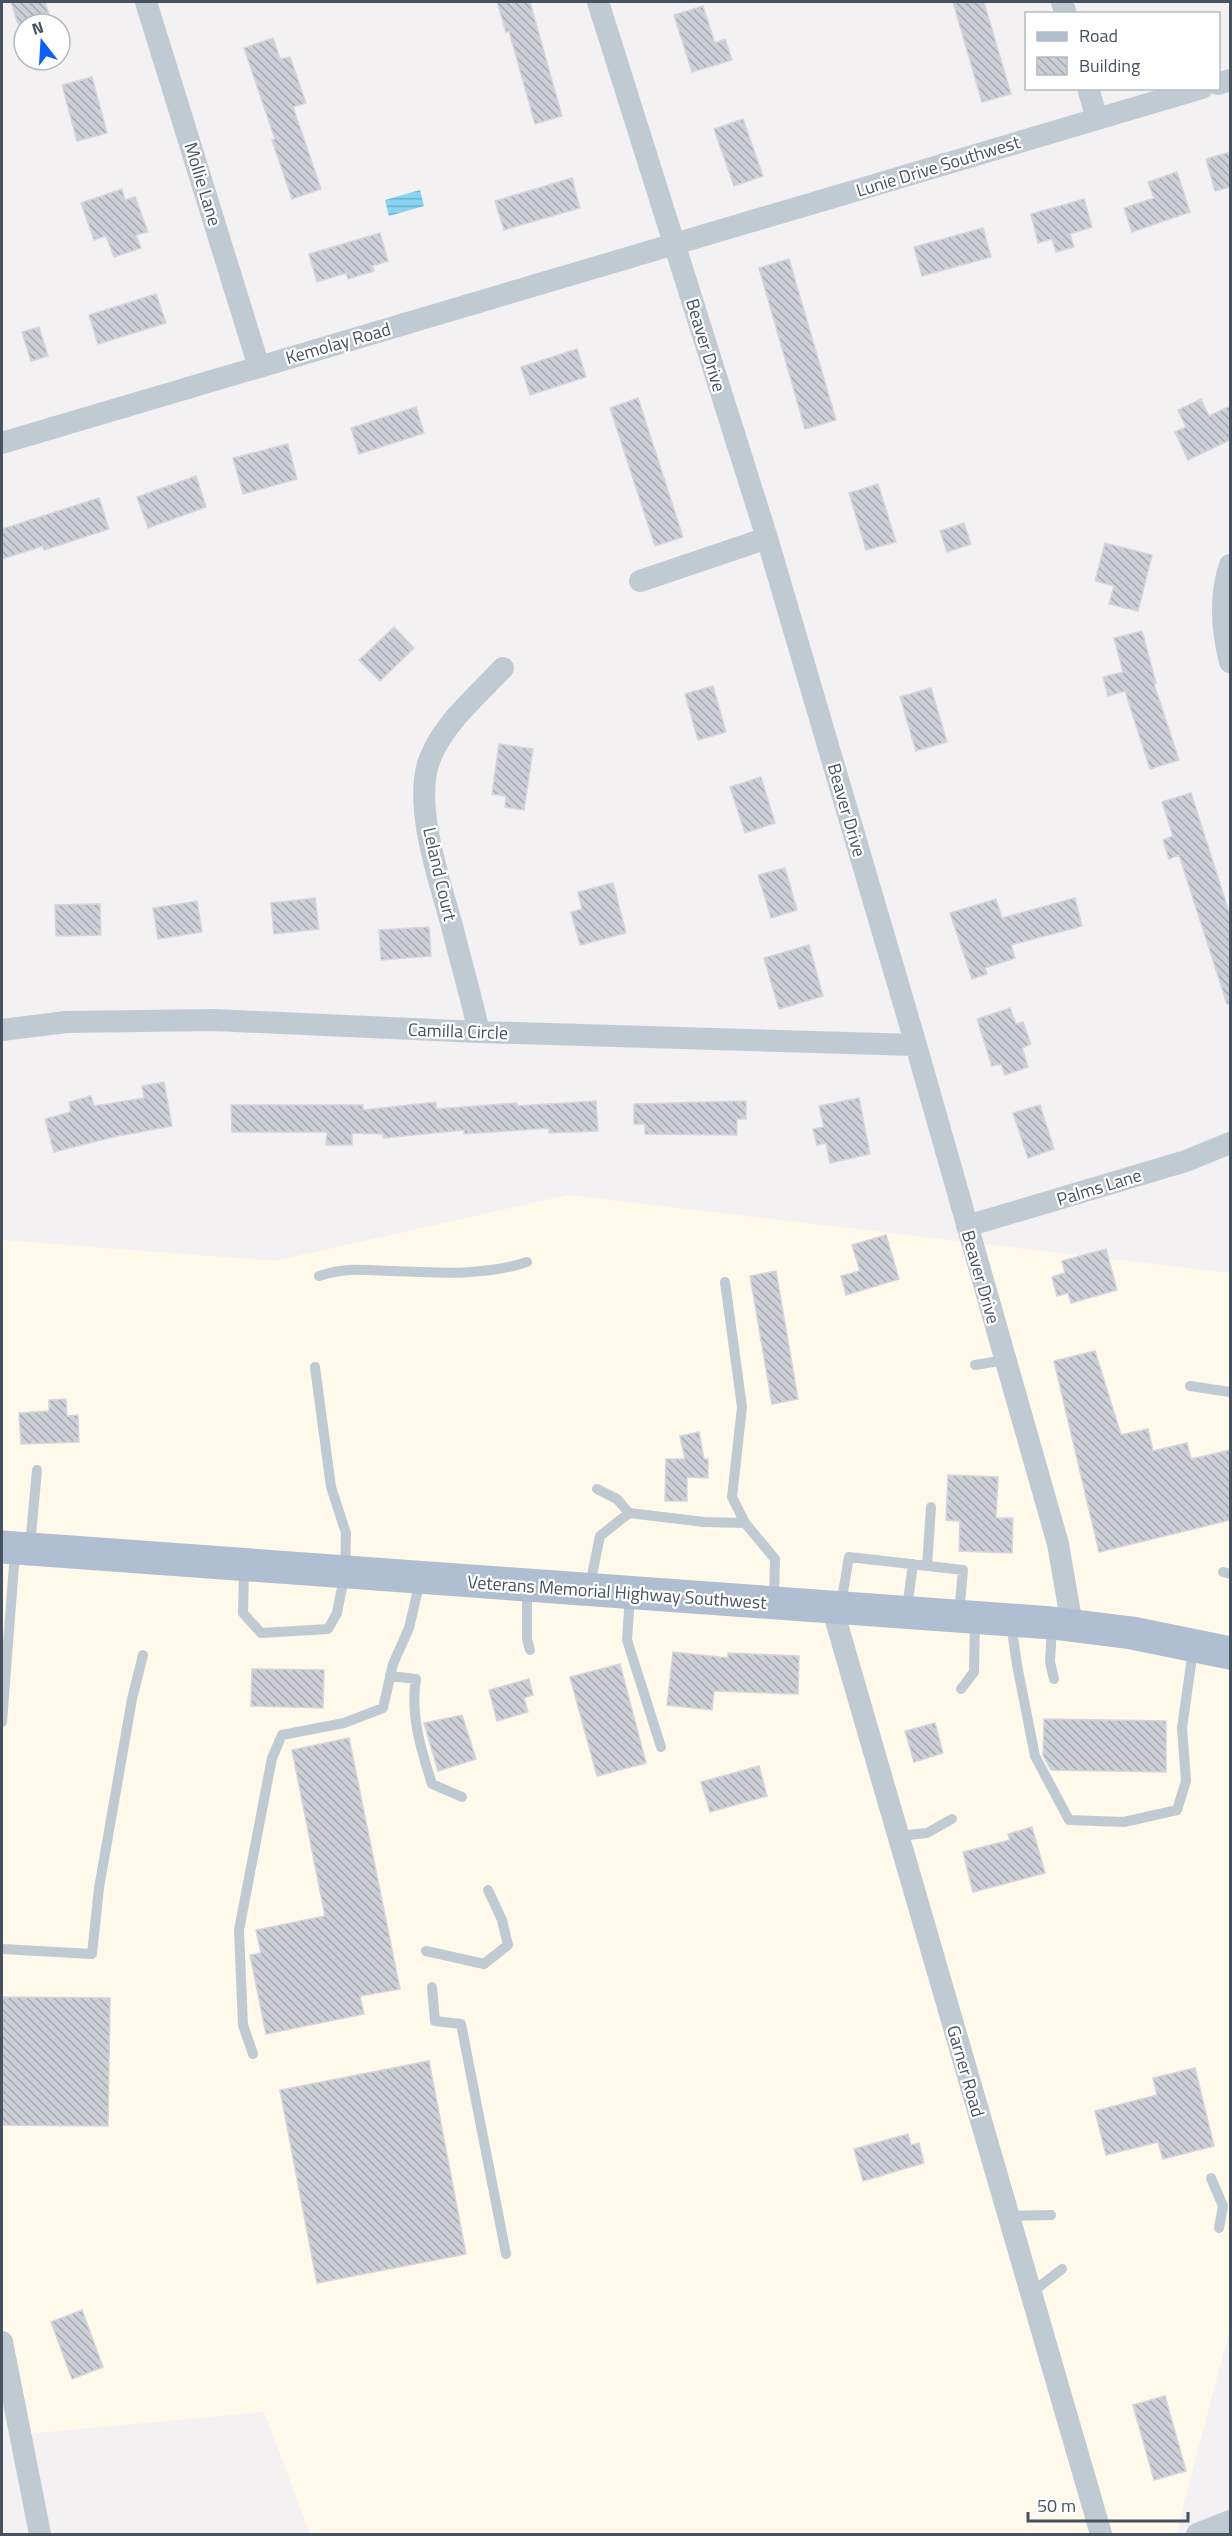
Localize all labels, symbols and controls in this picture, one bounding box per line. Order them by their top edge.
north arrow [12,12,72,72]
legend [1025,12,1220,90]
text: N [29,15,46,41]
text: Road [1079,22,1118,49]
text: Building [1079,52,1140,79]
street label: Lunie Drive Southwest [853,128,1024,204]
street label: Mollie Lane [177,139,229,229]
street label: Beaver Drive [679,295,733,395]
street label: Kemolay Road [282,315,394,371]
street label: Beaver Drive [821,760,873,860]
street label: Leland Court [416,825,464,924]
street label: Camilla Circle [408,1016,508,1046]
street label: Palms Lane [1053,1161,1145,1213]
street label: Beaver Drive [955,1227,1007,1327]
street label: Veterans Memorial Highway Southwest [467,1568,768,1616]
street label: Garner Road [940,2022,992,2120]
scale bar [1028,2485,1188,2523]
text: 50 m [1037,2492,1076,2519]

